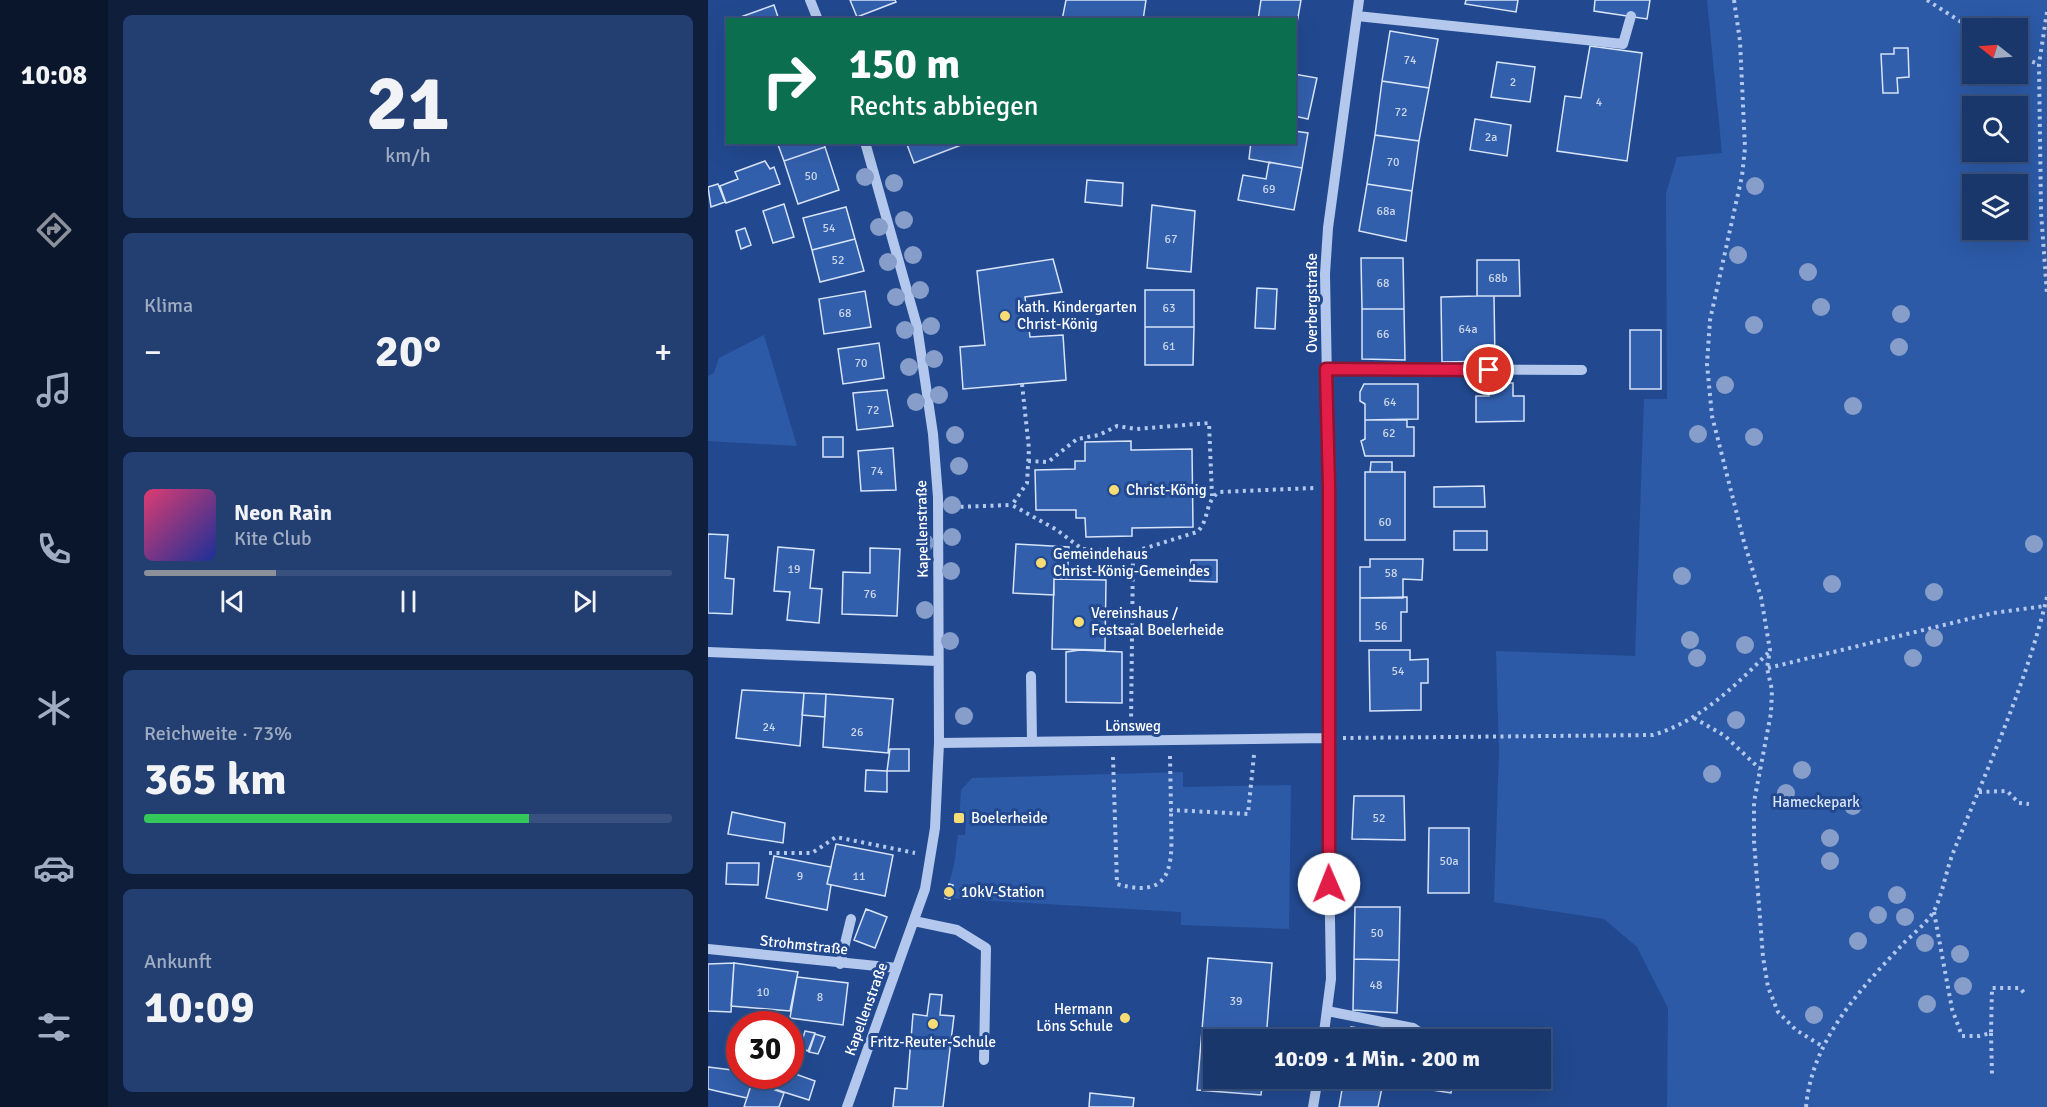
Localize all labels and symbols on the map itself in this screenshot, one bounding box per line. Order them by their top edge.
north arrow [1962,18,2028,84]
house number: 74 [1404,53,1417,68]
house number: 2 [1510,75,1516,90]
house number: 4 [1596,95,1603,110]
house number: 72 [1395,105,1407,120]
house number: 2a [1485,130,1497,145]
house number: 70 [1387,155,1399,170]
house number: 50 [805,169,817,184]
house number: 69 [1263,182,1275,197]
house number: 68a [1376,204,1396,219]
house number: 54 [823,221,836,236]
house number: 67 [1165,232,1177,247]
house number: 52 [832,253,844,268]
street label: Overbergstraße [1303,253,1321,353]
house number: 68b [1488,271,1508,286]
house number: 68 [1377,276,1389,291]
place label: kath. Kindergarten Christ-König [1017,298,1137,333]
house number: 63 [1163,301,1175,316]
house number: 68 [839,306,851,321]
marker: kath. Kindergarten Christ-König [998,309,1012,323]
house number: 64a [1458,322,1478,337]
house number: 66 [1377,327,1389,342]
house number: 61 [1163,339,1175,354]
pin [1463,344,1514,395]
house number: 70 [855,356,867,371]
house number: 64 [1384,395,1397,410]
house number: 72 [867,403,879,418]
house number: 62 [1383,426,1395,441]
house number: 74 [871,464,884,479]
street label: Kapellenstraße [912,480,932,578]
place label: Christ-König [1126,481,1207,499]
marker: Christ-König [1107,483,1121,497]
house number: 60 [1379,515,1391,530]
place label: Gemeindehaus Christ-König-Gemeindes [1053,545,1210,580]
marker: Gemeindehaus Christ-König-Gemeindes [1034,556,1048,570]
house number: 19 [788,562,800,577]
house number: 58 [1385,566,1397,581]
house number: 76 [864,587,876,602]
place label: Vereinshaus / Festsaal Boelerheide [1091,604,1224,639]
marker: Vereinshaus / Festsaal Boelerheide [1072,615,1086,629]
house number: 56 [1375,619,1387,634]
house number: 54 [1392,664,1405,679]
street label: Lönsweg [1105,717,1161,735]
house number: 24 [763,720,776,735]
house number: 26 [851,725,863,740]
park label: Hameckepark [1772,793,1860,811]
place label: Boelerheide [971,809,1048,827]
marker: Boelerheide [952,811,966,825]
house number: 52 [1373,811,1385,826]
position arrow [1297,852,1361,916]
house number: 50a [1439,854,1459,869]
house number: 9 [797,869,803,884]
house number: 11 [853,869,865,884]
place label: 10kV-Station [961,883,1045,901]
marker: 10kV-Station [942,885,956,899]
house number: 50 [1371,926,1383,941]
street label: Strohmstraße [759,931,849,959]
street label: Kapellenstraße [841,960,891,1058]
house number: 48 [1370,978,1382,993]
house number: 10 [757,985,769,1000]
house number: 8 [817,990,823,1005]
house number: 39 [1230,994,1242,1009]
place label: Hermann Löns Schule [1036,1000,1113,1035]
speed limit sign: 30 [726,1011,804,1089]
marker: Hermann Löns Schule [1118,1011,1132,1025]
marker: Fritz-Reuter-Schule [926,1017,940,1031]
place label: Fritz-Reuter-Schule [870,1033,996,1051]

